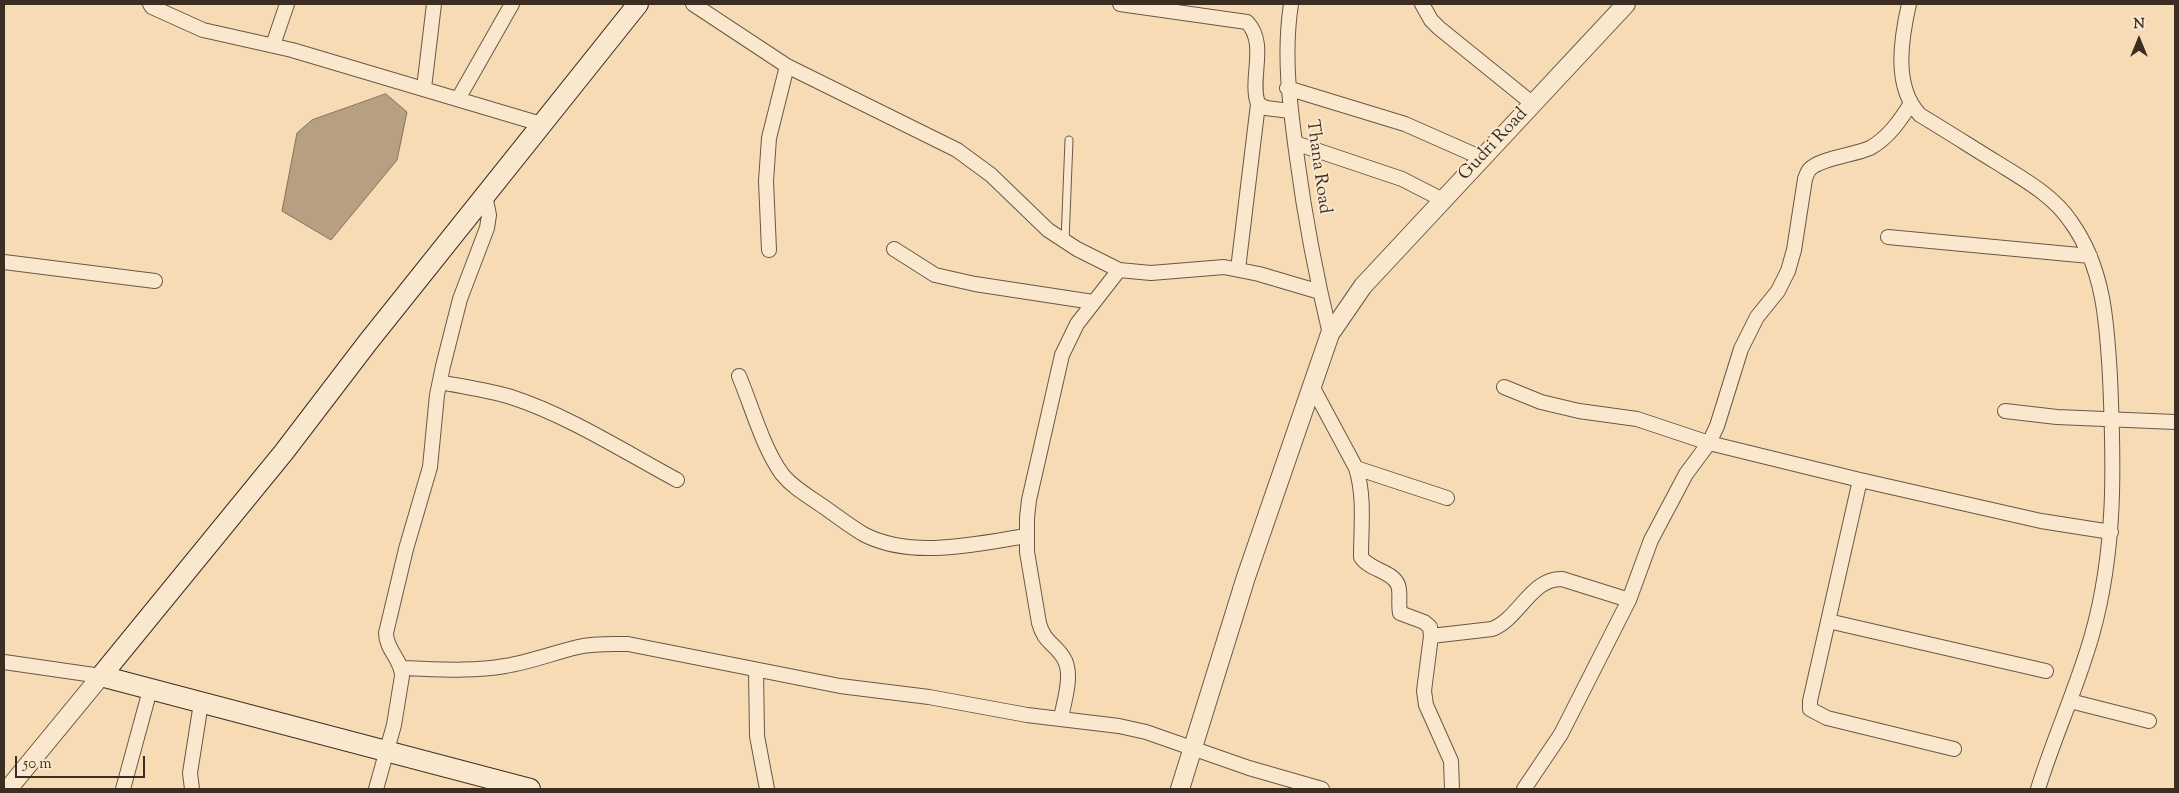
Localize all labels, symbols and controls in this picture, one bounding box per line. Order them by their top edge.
north arrow [2114,15,2164,65]
text: N [2133,15,2145,35]
street label: Gudri Road [1455,104,1533,186]
street label: Thana Road [1300,119,1334,215]
scale bar [18,746,148,778]
text: 50 m [23,754,52,775]

